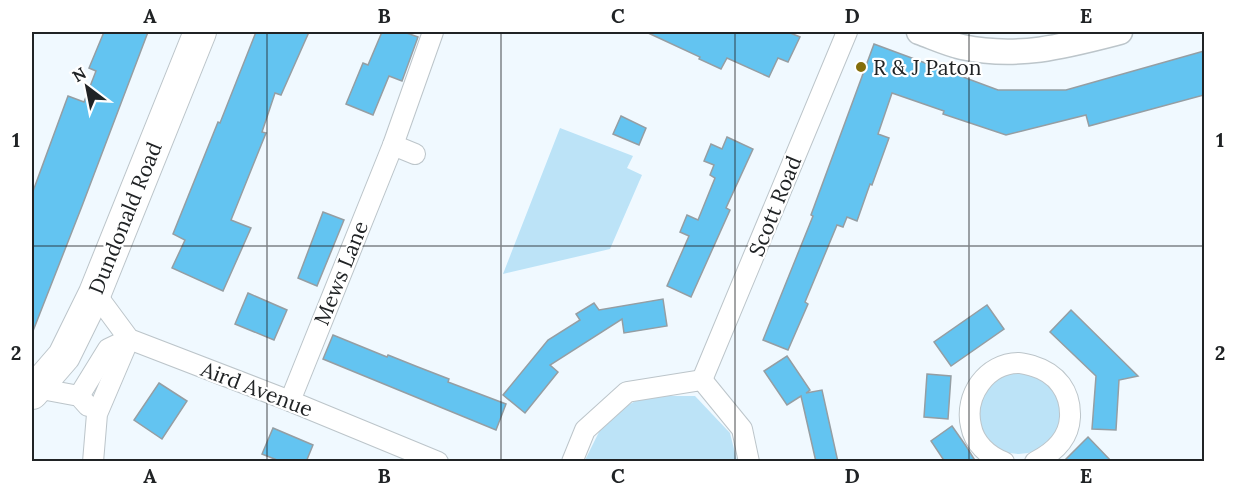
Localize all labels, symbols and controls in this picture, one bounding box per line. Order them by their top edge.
text: A [143,3,157,28]
text: B [377,3,391,28]
text: C [611,3,625,28]
text: D [844,3,860,28]
text: E [1080,3,1092,28]
place label: R & J Paton [873,54,982,81]
north arrow [57,57,117,117]
marker: R & J Paton [854,60,868,74]
text: N [69,63,90,86]
text: 1 [12,127,20,152]
text: 1 [1216,127,1224,152]
street label: Dundonald Road [82,138,168,298]
street label: Scott Road [743,152,807,260]
street label: Mews Lane [308,217,374,329]
text: 2 [11,340,21,365]
text: 2 [1215,340,1225,365]
street label: Aird Avenue [196,355,317,423]
text: A [143,463,157,488]
text: B [377,463,391,488]
text: C [611,463,625,488]
text: D [844,463,860,488]
text: E [1080,463,1092,488]

